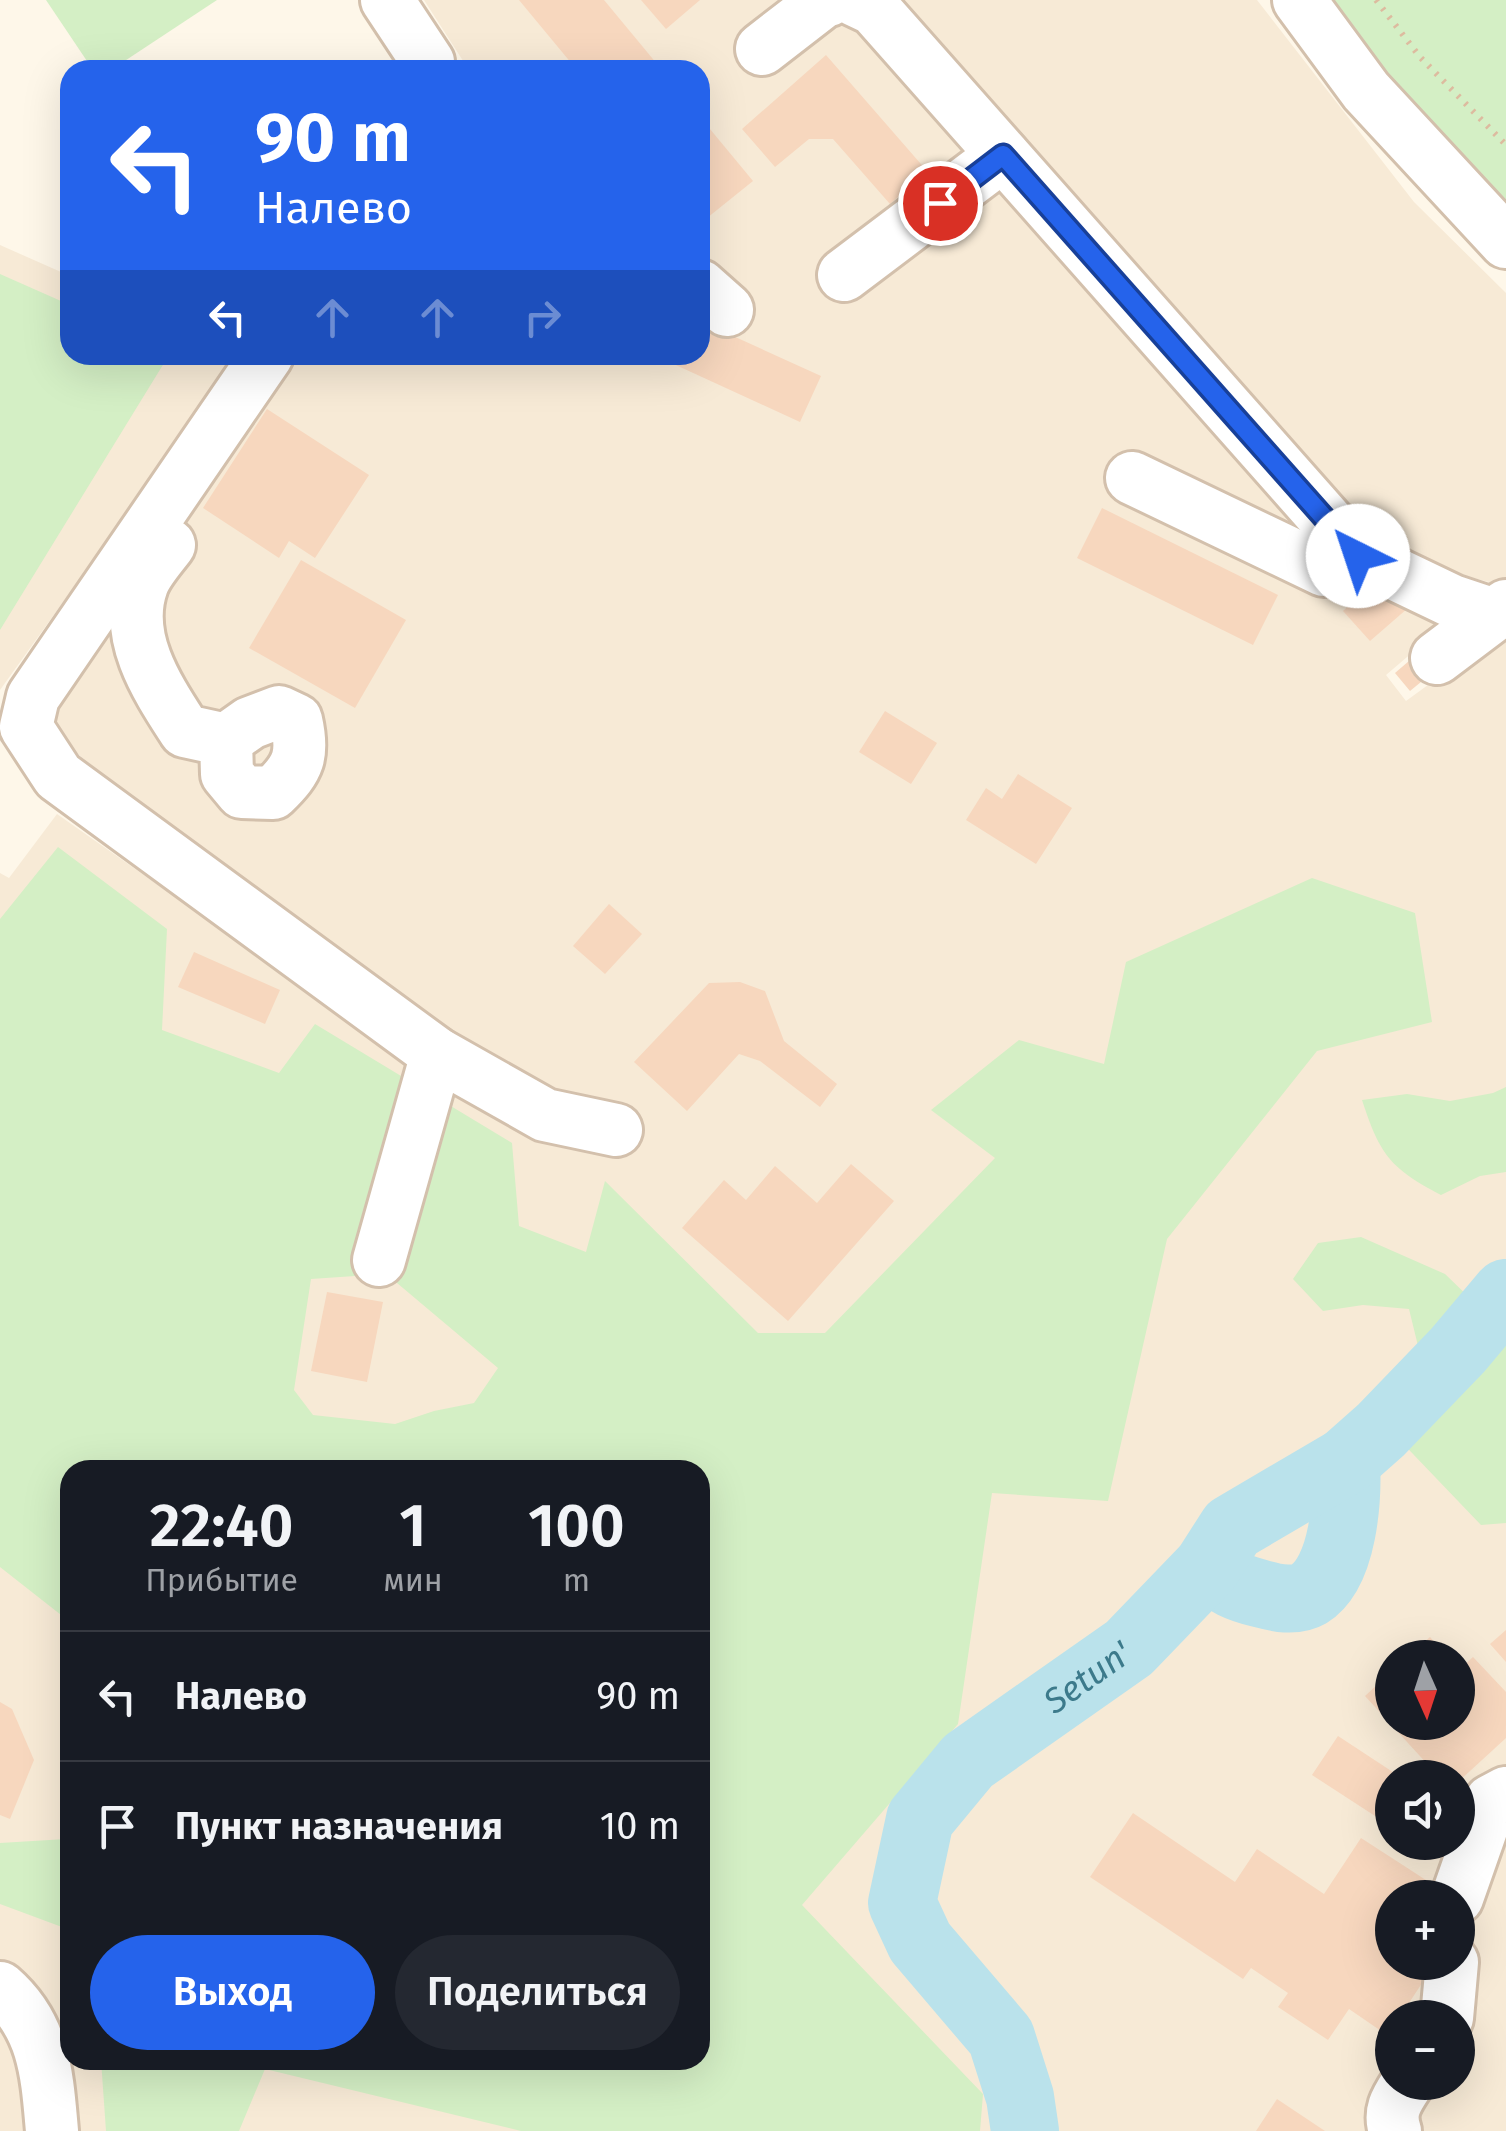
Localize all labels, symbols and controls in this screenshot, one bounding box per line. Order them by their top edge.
text: 90 m [255,96,411,180]
icon: left [90,100,220,230]
pin [898,161,983,246]
icon: arrive [913,176,968,231]
text: Налево [255,181,412,235]
icon: left [200,290,255,345]
icon: ahead [305,290,360,345]
icon: ahead [410,290,465,345]
icon: right [515,290,570,345]
position arrow [1306,504,1410,608]
text: 22:40 [150,1490,293,1562]
text: 1 [399,1490,427,1562]
text: 100 [528,1490,625,1562]
text: Прибытие [145,1561,298,1599]
text: мин [383,1561,443,1599]
text: m [563,1561,590,1599]
water label: Setun' [1035,1632,1139,1723]
north arrow [1375,1640,1475,1740]
map controls [1375,1640,1475,2100]
icon: left [90,1669,145,1724]
text: Налево [175,1673,307,1719]
text: 90 m [596,1673,680,1719]
button: sound [1375,1760,1475,1860]
icon: arrive [90,1799,145,1854]
text: Пункт назначения [175,1803,503,1849]
text: 10 m [600,1803,680,1849]
button: + [1375,1880,1475,1980]
button: Выход [90,1935,375,2050]
button: Поделиться [395,1935,680,2050]
button: − [1375,2000,1475,2100]

